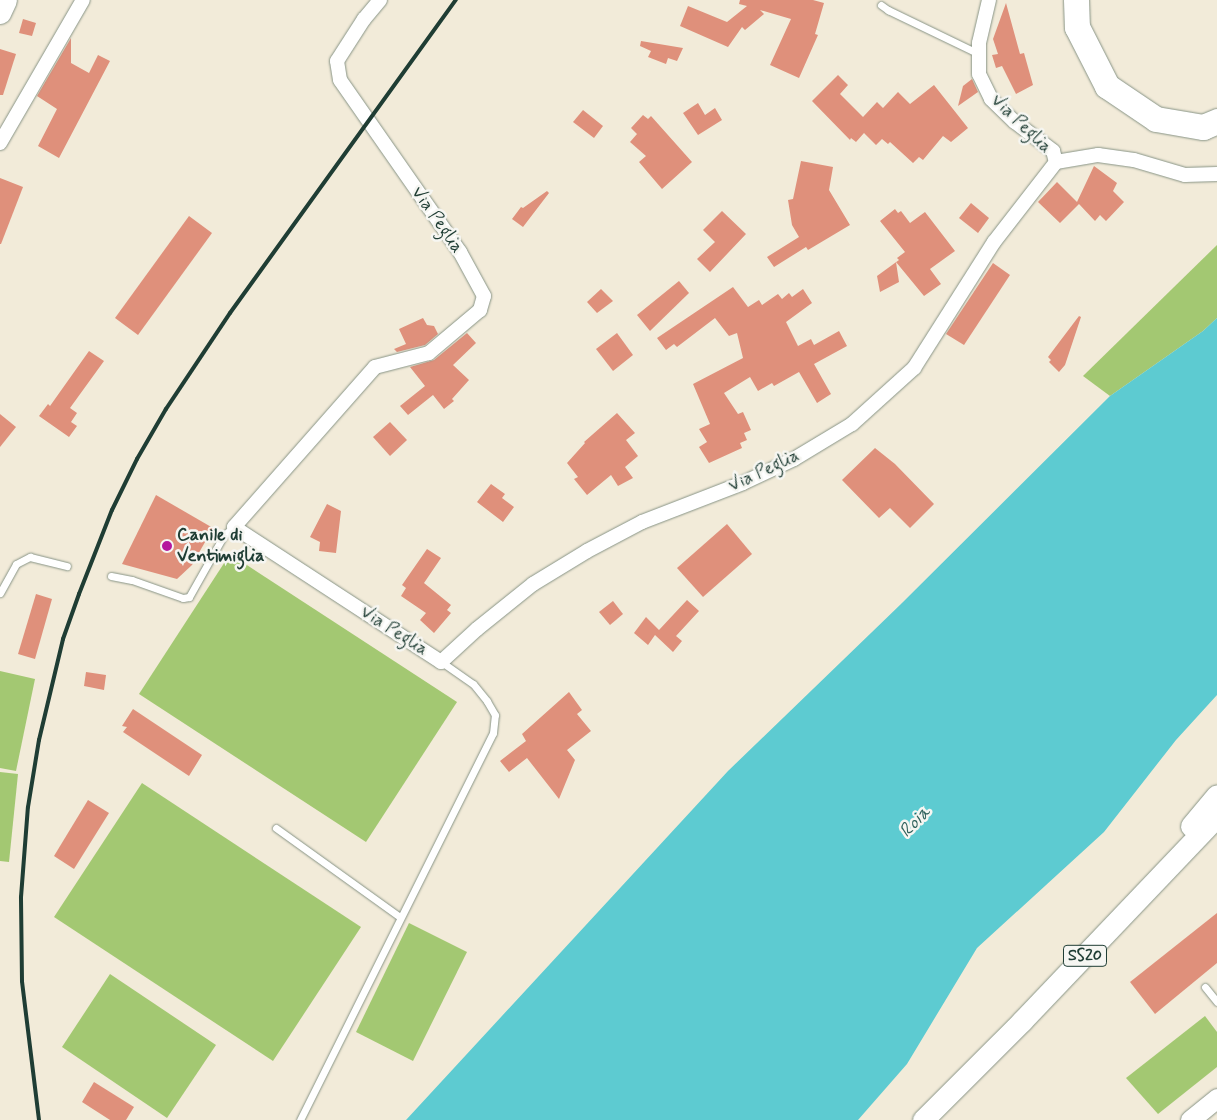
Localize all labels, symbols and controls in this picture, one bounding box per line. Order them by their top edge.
street label: Via Peglia [986,90,1056,158]
street label: Via Peglia [406,183,468,257]
street label: Via Peglia [725,445,803,497]
place label: Canile di Ventimiglia [177,525,265,568]
marker: Canile di Ventimiglia [161,540,173,552]
street label: Via Peglia [356,601,432,661]
water label: Roia [895,801,935,843]
road number: SS20 [1062,942,1108,969]

